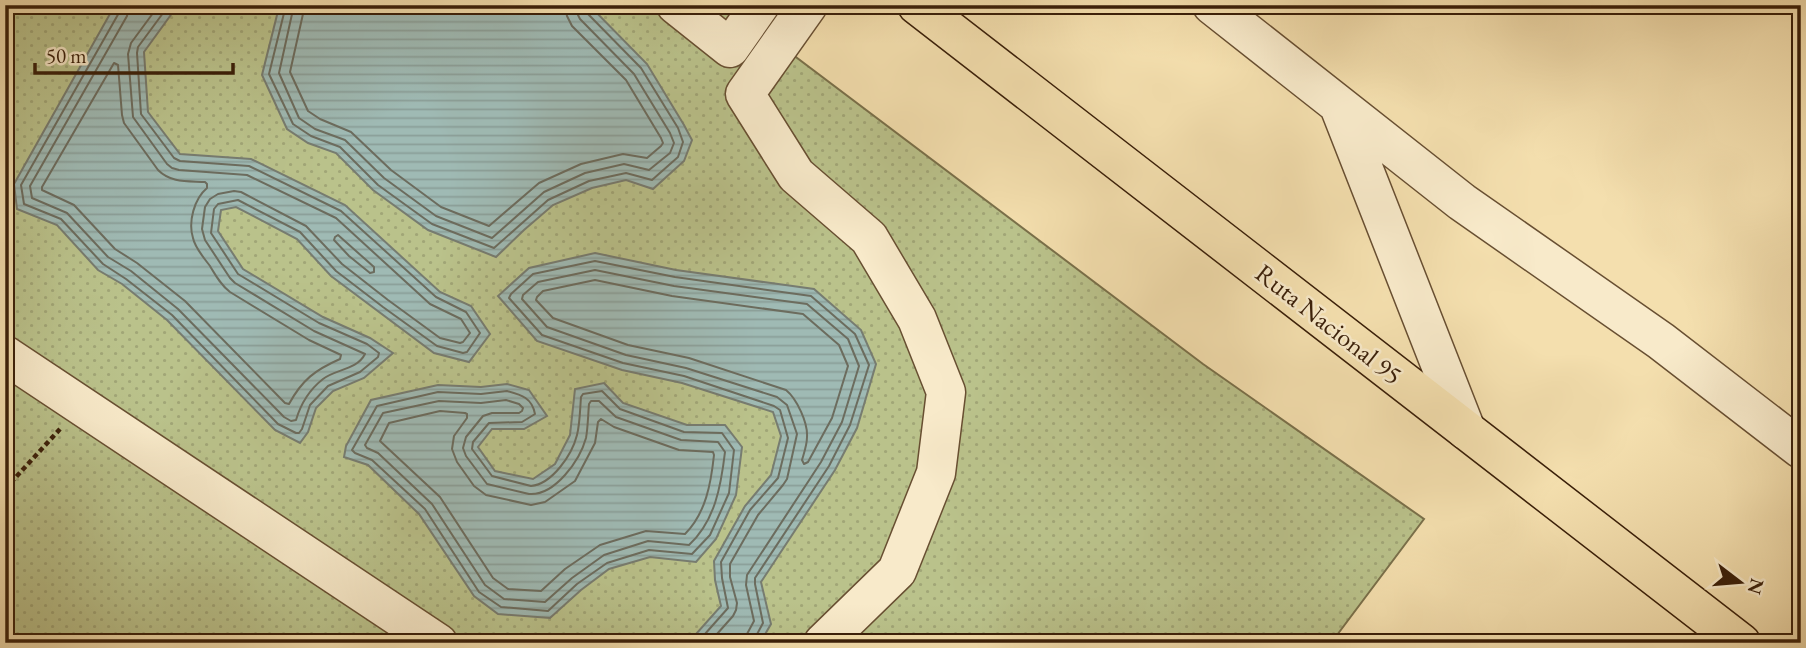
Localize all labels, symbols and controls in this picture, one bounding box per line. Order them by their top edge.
scale bar [35,32,233,76]
text: 50 m [46,42,87,69]
street label: Ruta Nacional 95 [1249,256,1409,392]
north arrow [1704,546,1774,616]
text: N [1742,576,1770,598]

